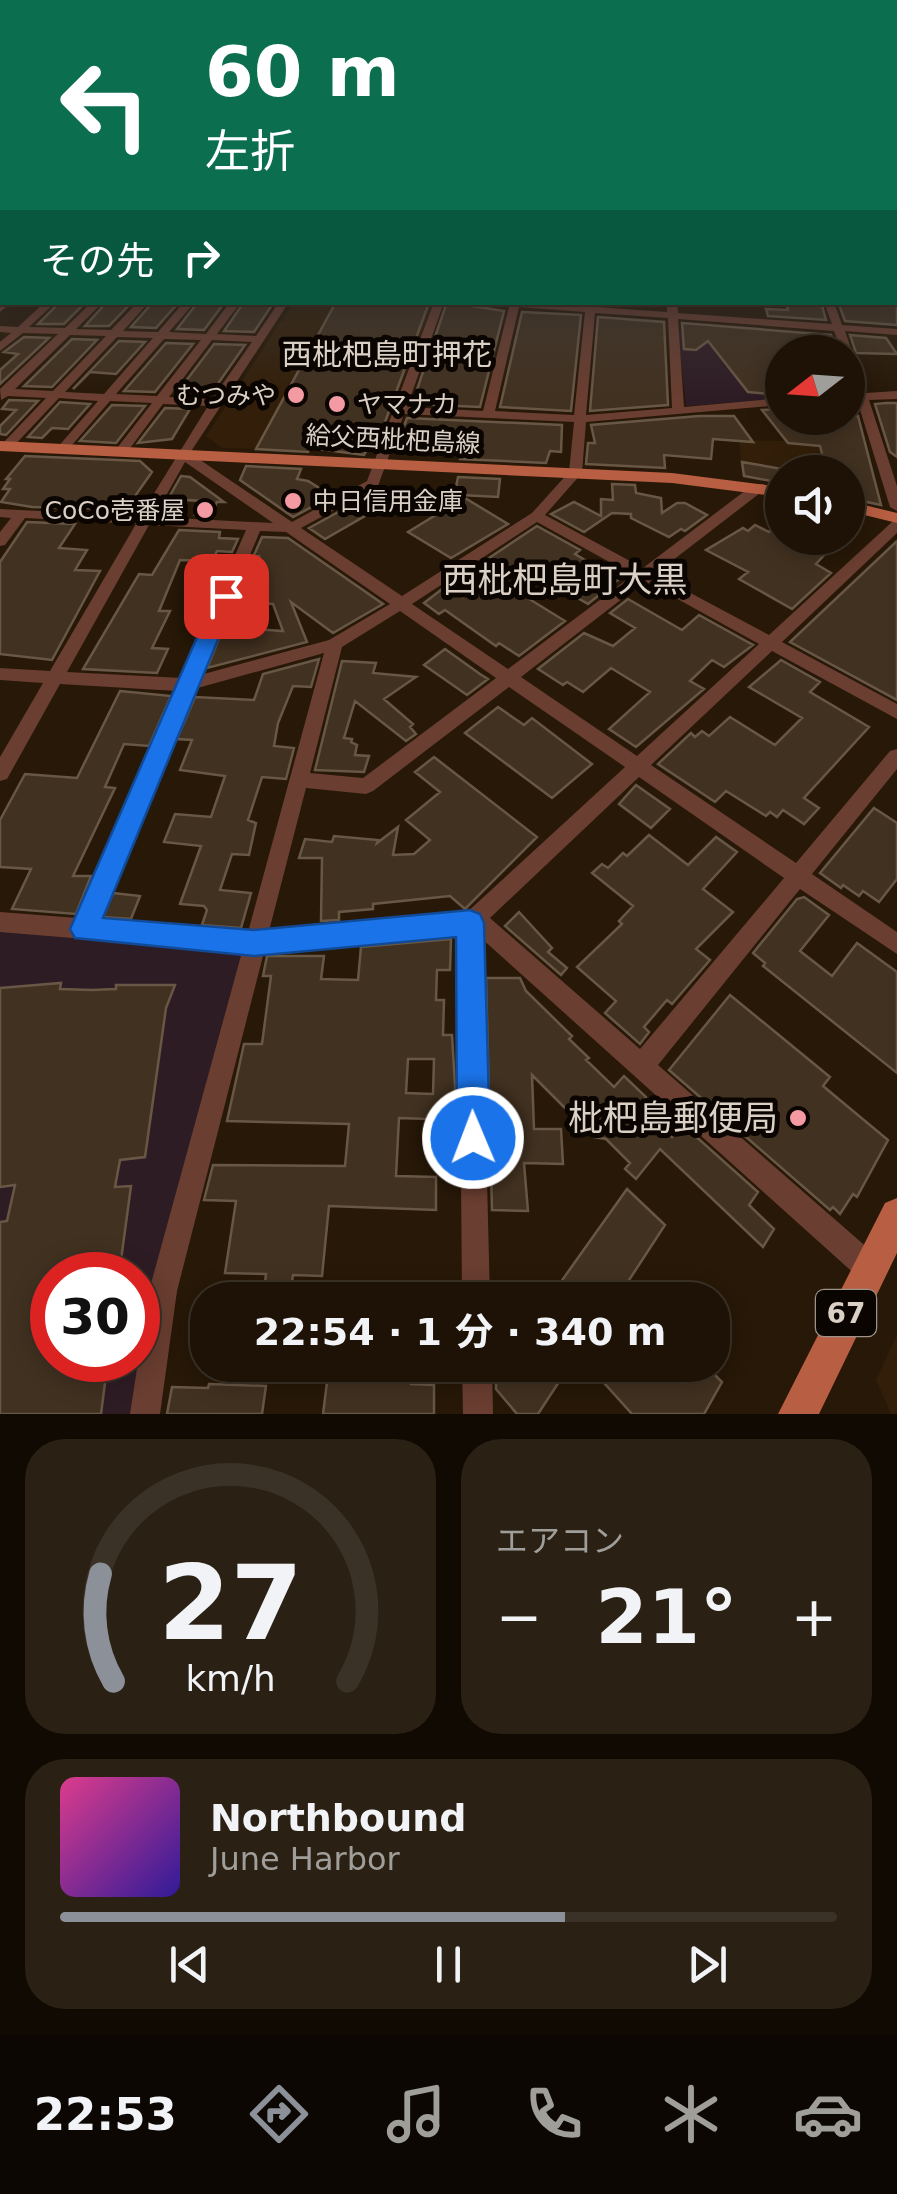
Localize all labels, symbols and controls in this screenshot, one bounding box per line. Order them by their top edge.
text: 60 m [205,31,400,113]
icon: left [40,40,170,170]
text: 左折 [205,125,295,178]
icon: right [174,230,229,285]
text: その先 [40,239,154,283]
north arrow [765,335,865,435]
map controls [765,335,865,555]
district label: 西枇杷島町押花 [282,337,492,372]
place label: むつみや [176,381,276,410]
marker: むつみや [285,384,307,406]
place label: ヤマナカ [357,390,457,419]
marker: ヤマナカ [326,393,348,415]
street label: 給父西枇杷島線 [305,420,481,459]
button: sound [765,455,865,555]
place label: 中日信用金庫 [313,487,463,516]
marker: 中日信用金庫 [282,490,304,512]
place label: CoCo壱番屋 [44,496,185,525]
marker: CoCo壱番屋 [194,499,216,521]
pin [184,554,269,639]
district label: 西枇杷島町大黒 [442,560,688,600]
icon: arrive [199,569,254,624]
position arrow [421,1086,525,1190]
place label: 枇杷島郵便局 [568,1098,778,1138]
marker: 枇杷島郵便局 [787,1107,809,1129]
speed limit sign: 30 [30,1252,160,1382]
road number: 67 [816,1290,876,1336]
text: 22:54 · 1 分 · 340 m [254,1310,666,1354]
text: エアコン [496,1522,624,1560]
text: 27 [158,1542,303,1664]
text: 21° [596,1573,737,1661]
text: − [496,1585,542,1649]
text: + [791,1585,837,1649]
text: km/h [185,1658,276,1699]
text: Northbound [210,1796,466,1840]
text: June Harbor [210,1840,400,1878]
icon: previous [162,1937,217,1992]
icon: pause [421,1937,476,1992]
icon: next [680,1937,735,1992]
icon: directions [244,2079,314,2149]
icon: music [381,2079,451,2149]
icon: phone [519,2079,589,2149]
icon: climate [656,2079,726,2149]
icon: car [793,2079,863,2149]
text: 22:53 [34,2088,177,2141]

